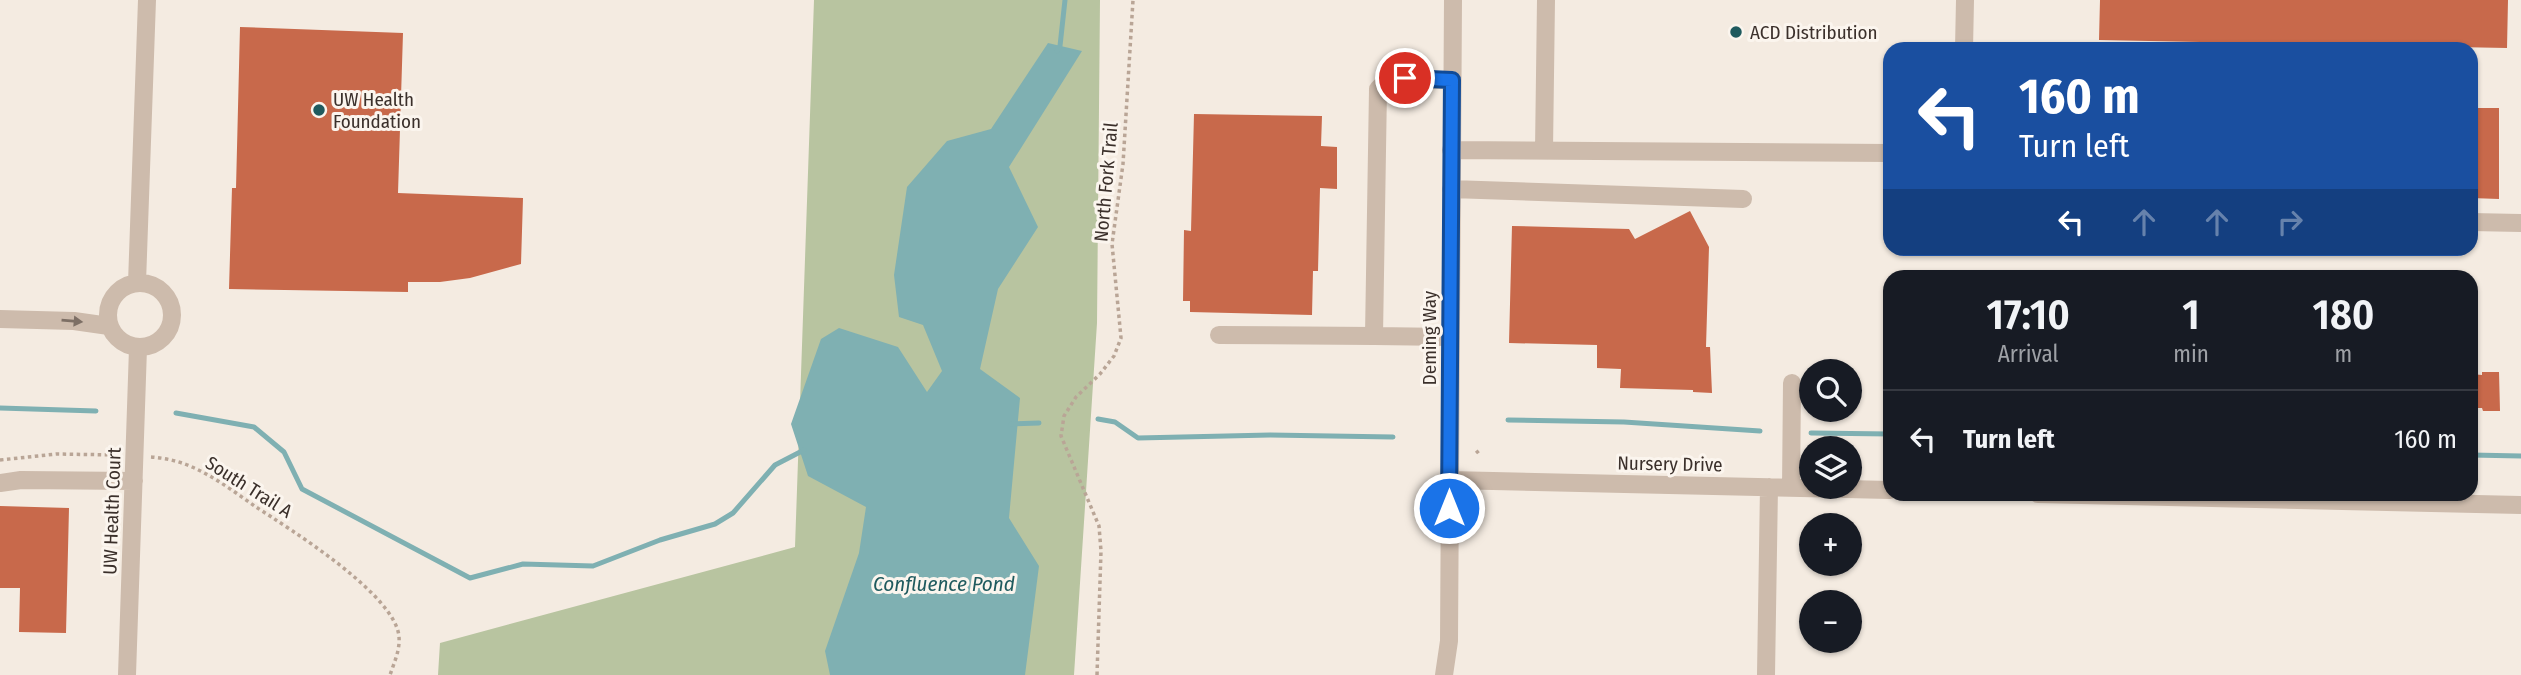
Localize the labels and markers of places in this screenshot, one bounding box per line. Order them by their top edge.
place label: ACD Distribution [1750,21,1878,44]
marker: ACD Distribution [1728,24,1744,40]
pin [1375,48,1435,108]
place label: UW Health Foundation [333,88,421,133]
marker: UW Health Foundation [311,102,327,118]

